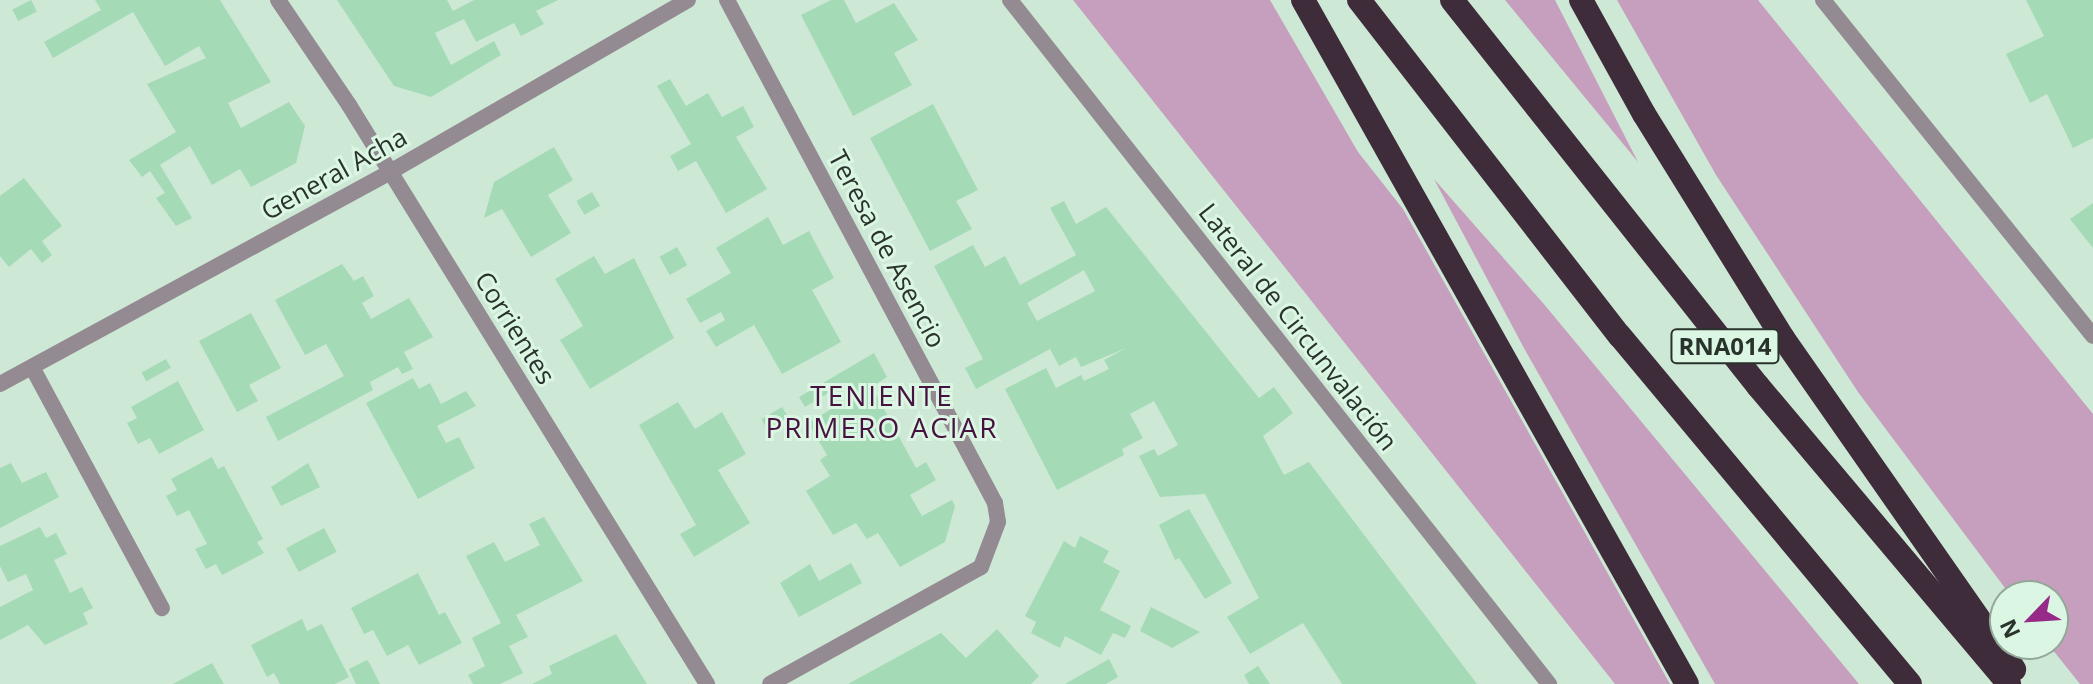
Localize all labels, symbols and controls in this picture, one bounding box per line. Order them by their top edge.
street label: General Acha [256,121,412,227]
street label: Teresa de Asencio [822,145,952,353]
street label: Lateral de Circunvalación [1192,197,1404,457]
street label: Corrientes [468,266,562,390]
road number: RNA014 [1669,326,1781,366]
district label: TENIENTE PRIMERO ACIAR [765,378,999,444]
north arrow [1989,580,2069,660]
text: N [1992,615,2026,644]

